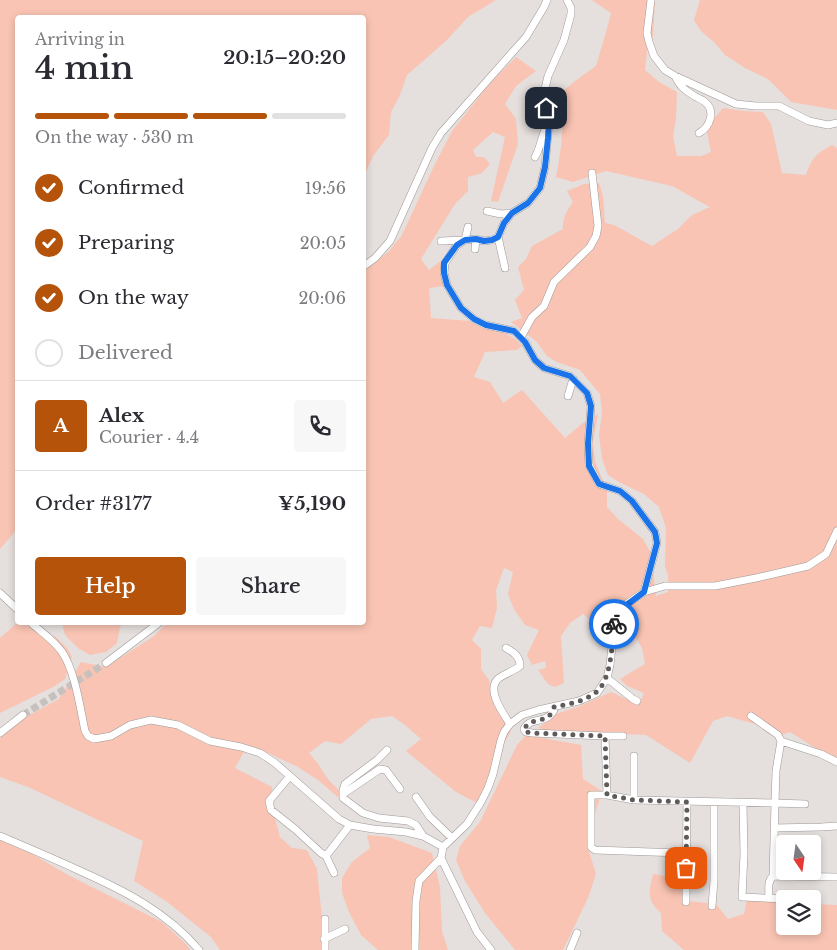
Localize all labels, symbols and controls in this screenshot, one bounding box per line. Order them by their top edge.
text: Arriving in [35,29,125,49]
text: 20:15–20:20 [223,46,346,69]
text: 4 min [35,48,134,88]
pin [525,87,567,129]
icon: home [532,94,560,122]
text: On the way · 530 m [35,127,194,147]
icon: check [35,174,63,202]
text: Confirmed [78,176,184,199]
text: 19:56 [305,178,346,198]
icon: check [35,229,63,257]
text: Preparing [78,231,174,254]
text: 20:05 [300,233,346,253]
icon: check [35,284,63,312]
text: On the way [78,286,189,309]
text: 20:06 [298,288,346,308]
text: Delivered [78,341,173,364]
button: phone [294,400,346,452]
text: Alex [99,404,144,427]
text: A [53,414,69,437]
text: Courier · 4.4 [99,427,199,447]
text: Order #3177 [35,492,152,515]
text: ¥5,190 [278,492,346,515]
button: Help [35,557,186,615]
button: Share [196,557,346,615]
courier [589,599,639,649]
icon: bike [600,610,628,638]
north arrow [776,835,821,880]
map controls [776,835,821,935]
pin [665,847,707,889]
icon: bag [672,854,700,882]
button: layers [776,890,821,935]

